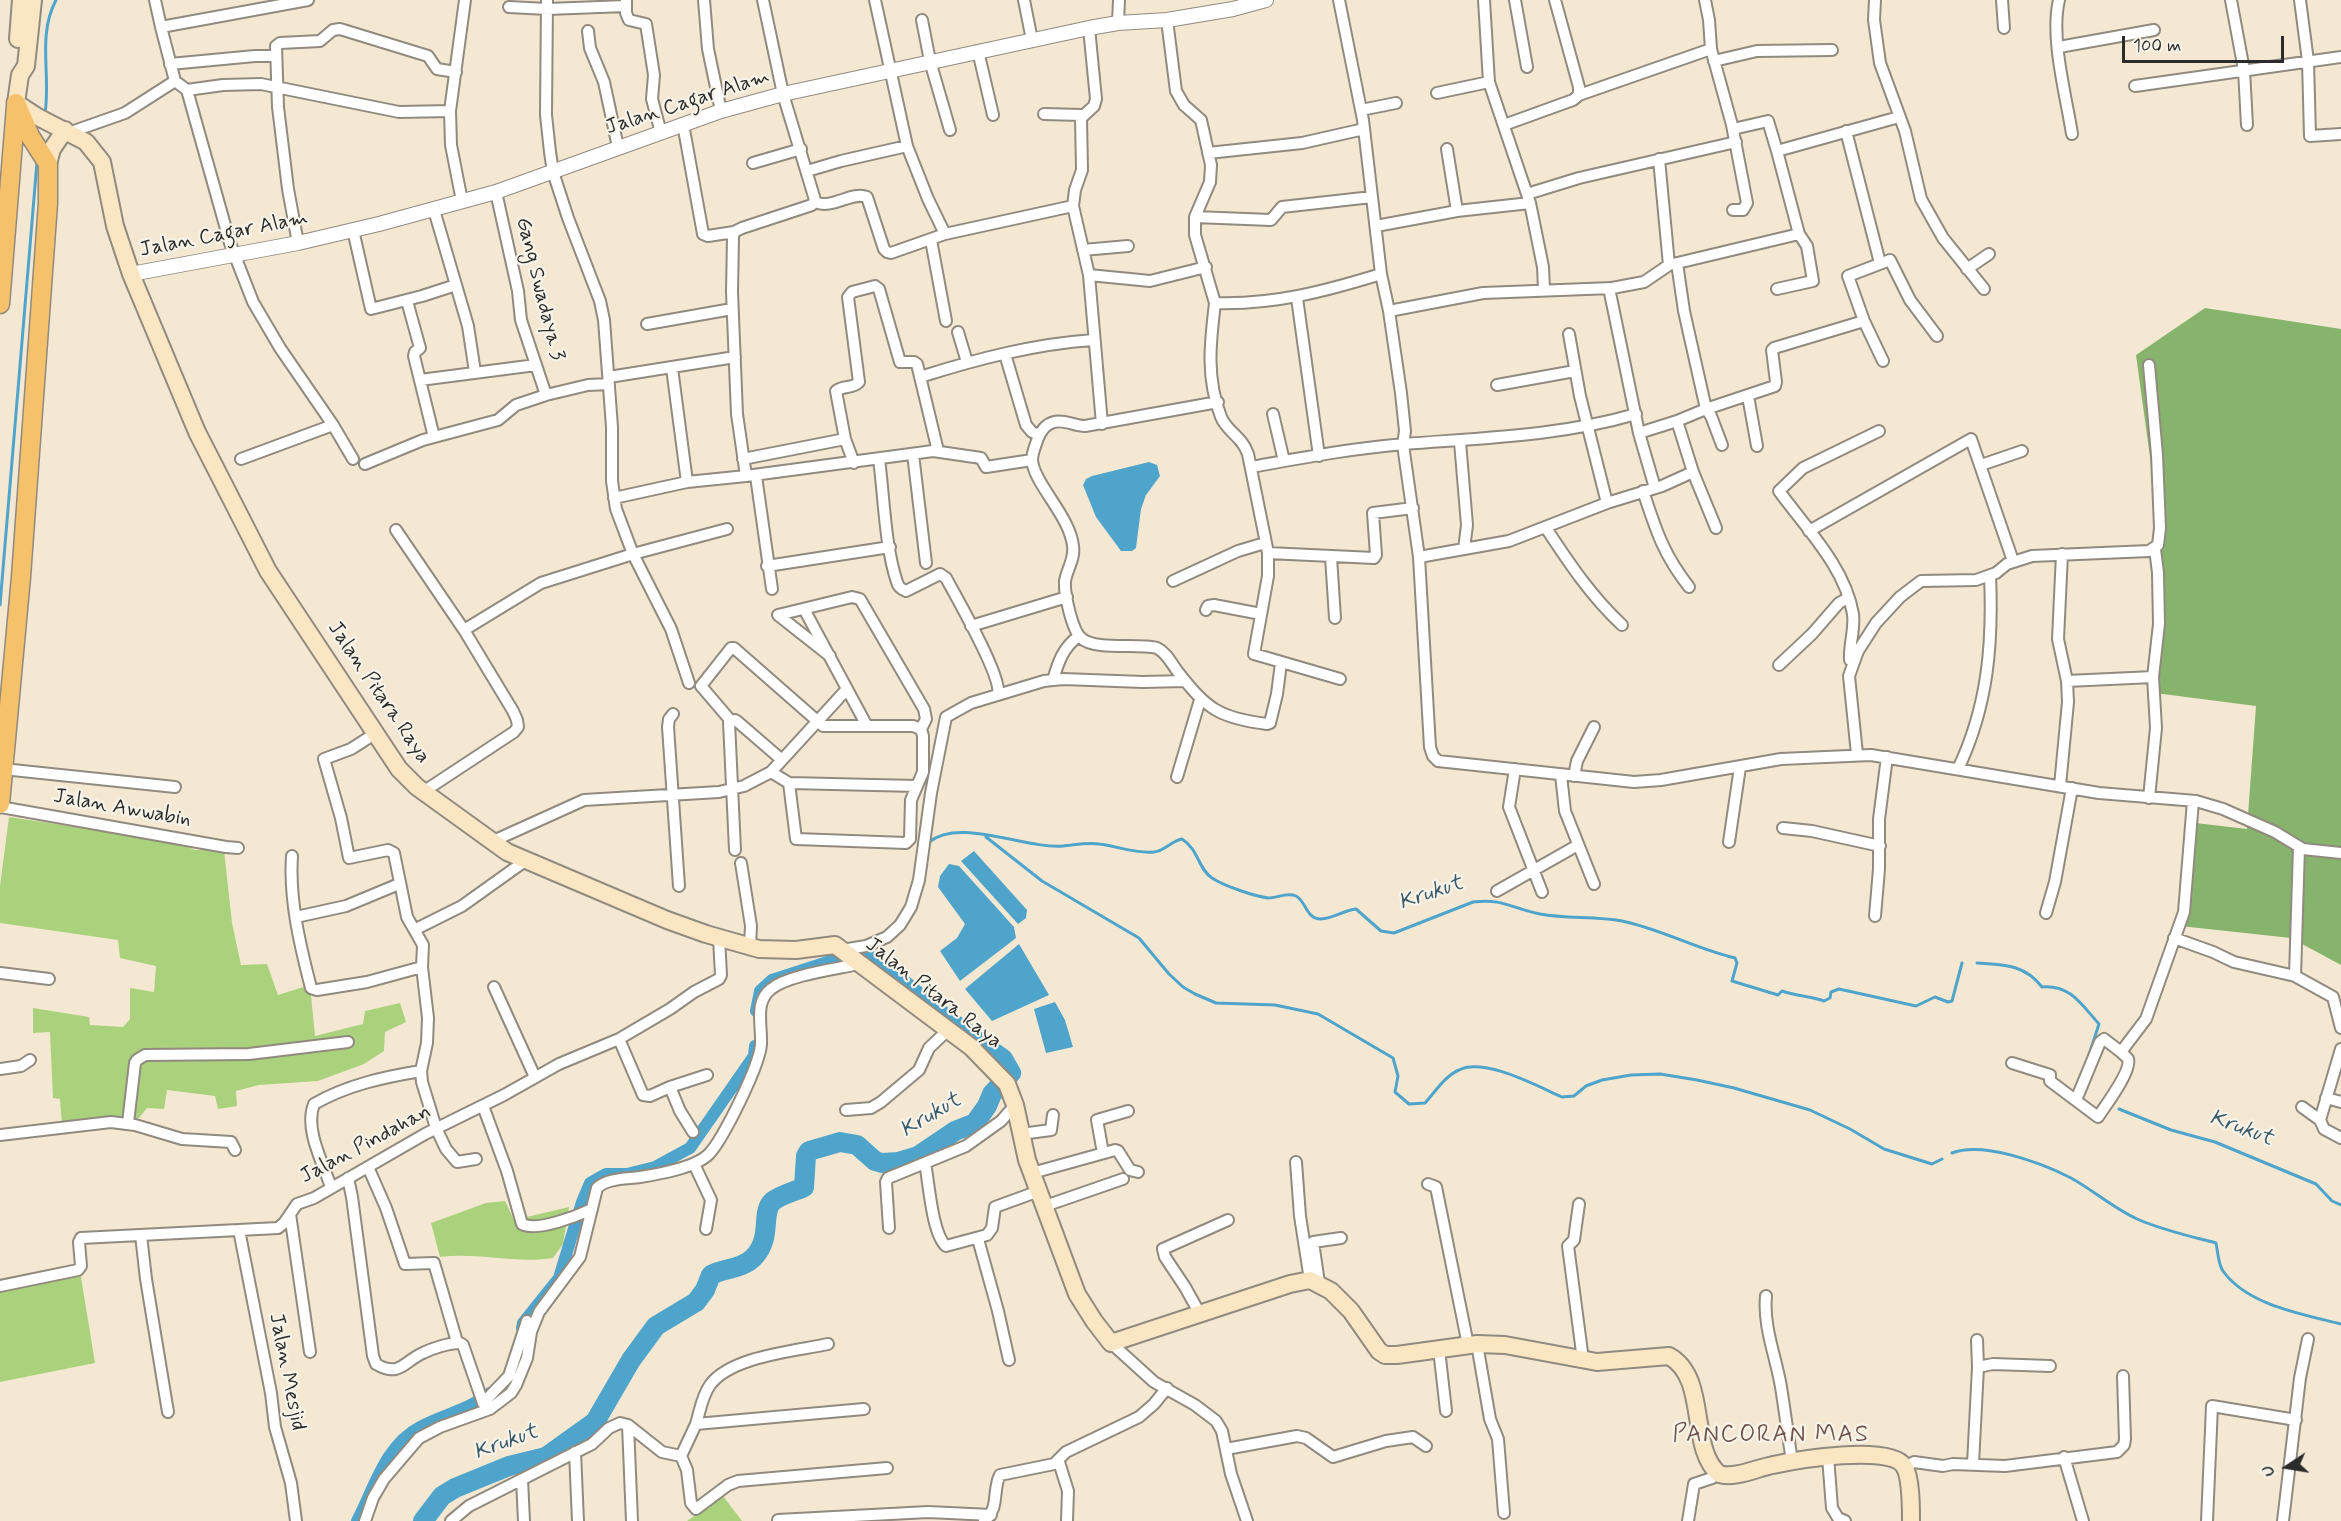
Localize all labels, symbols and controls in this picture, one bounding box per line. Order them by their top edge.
scale bar [2125,24,2287,62]
text: 100 m [2133,34,2181,58]
street label: Jalan Cagar Alam [603,65,773,141]
street label: Jalan Cagar Alam [138,206,310,264]
street label: Gang Swadaya 3 [509,215,569,363]
street label: Jalan Pitara Raya [321,617,435,769]
street label: Jalan Awwabin [51,784,193,834]
water label: Krukut [1396,871,1466,917]
street label: Jalan Pitara Raya [860,933,1006,1055]
water label: Krukut [896,1088,966,1144]
street label: Jalan Pindahan [296,1100,436,1190]
water label: Krukut [2205,1105,2277,1153]
street label: Jalan Mesjid [262,1311,310,1433]
water label: Krukut [470,1419,542,1467]
district label: PANCORAN MAS [1674,1422,1868,1450]
north arrow [2257,1437,2317,1497]
text: U [2258,1464,2280,1478]

